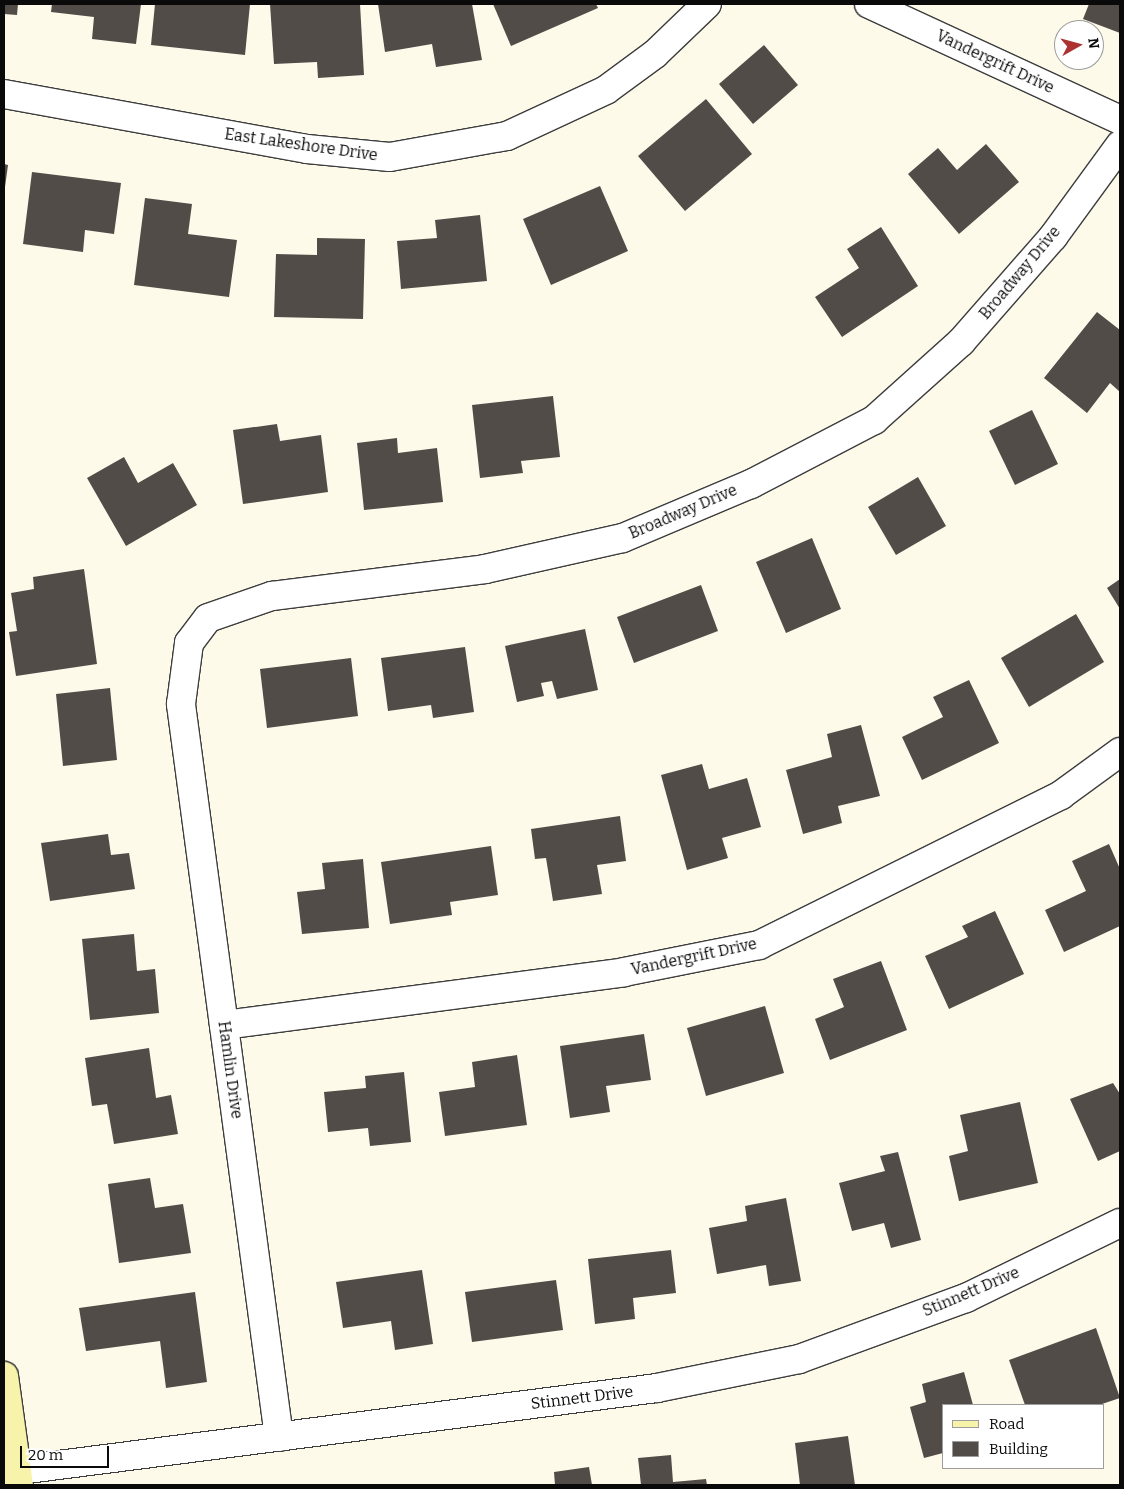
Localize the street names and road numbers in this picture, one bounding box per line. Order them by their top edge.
street label: Vandergrift Drive [933,26,1057,98]
street label: East Lakeshore Drive [223,125,379,165]
street label: Broadway Drive [975,223,1065,323]
street label: Broadway Drive [626,481,740,543]
street label: Vandergrift Drive [629,934,759,980]
street label: Hamlin Drive [214,1020,246,1120]
street label: Stinnett Drive [920,1263,1022,1321]
street label: Stinnett Drive [530,1382,634,1414]

